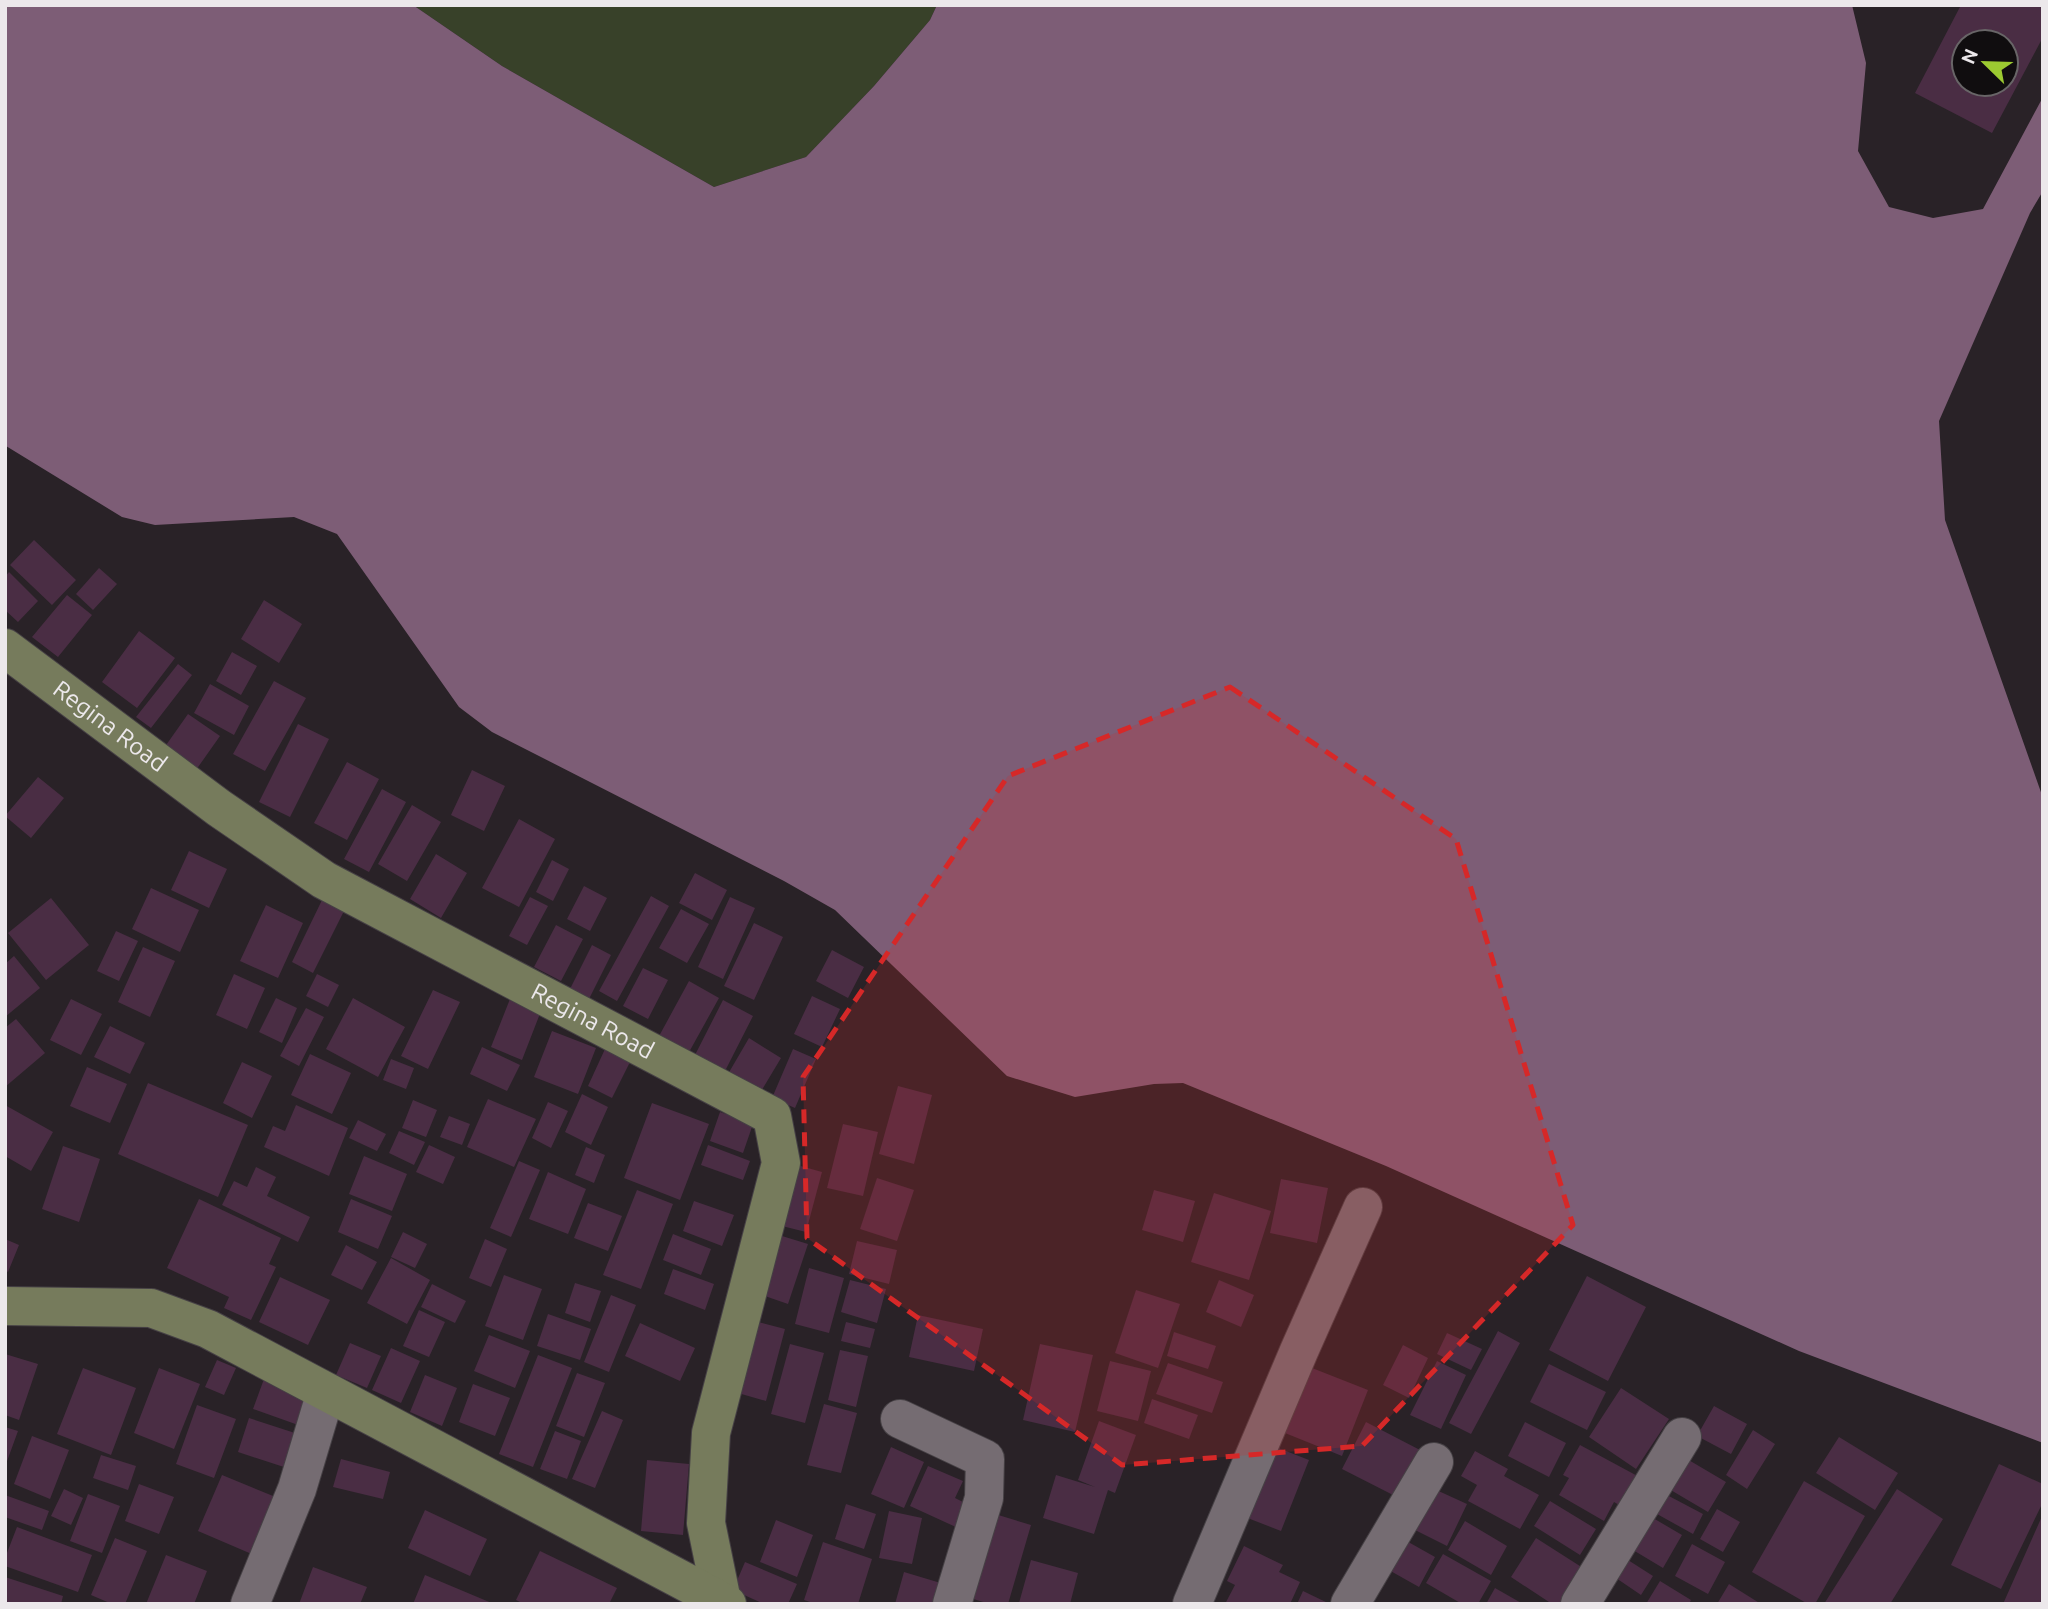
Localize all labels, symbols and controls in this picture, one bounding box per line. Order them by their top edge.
north arrow [1950,28,2020,98]
text: N [1956,46,1982,67]
street label: Regina Road [48,675,172,777]
street label: Regina Road [527,978,659,1064]

